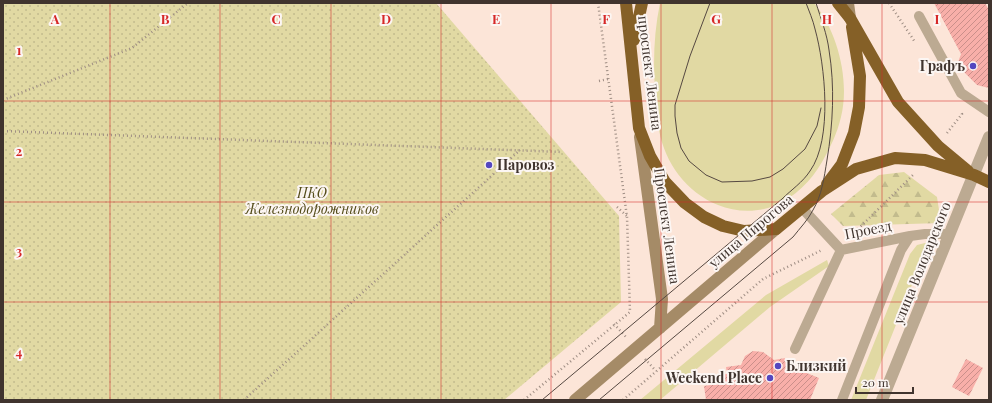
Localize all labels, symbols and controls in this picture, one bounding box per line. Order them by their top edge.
text: A [50,10,60,27]
text: B [161,10,170,27]
text: C [271,10,281,27]
text: D [381,10,391,27]
text: E [492,10,500,27]
text: F [602,10,610,27]
text: G [711,10,721,27]
text: H [822,10,832,27]
text: I [935,10,940,27]
street label: проспект Ленина [634,15,667,131]
text: 1 [17,41,22,58]
place label: Графъ [920,56,965,75]
marker: Графъ [968,61,978,71]
text: 2 [16,142,23,159]
place label: Паровоз [497,155,555,174]
marker: Паровоз [484,160,494,170]
street label: Проспект Ленина [650,167,685,285]
park label: ПКО Железнодорожников [244,183,379,218]
street label: улица Пирогова [703,189,797,272]
street label: улица Володарского [888,199,955,328]
street label: Проезд [843,216,894,243]
text: 3 [16,242,22,259]
text: 4 [16,343,23,360]
place label: Близкий [786,356,847,375]
marker: Близкий [773,361,783,371]
place label: Weekend Place [665,368,762,387]
scale bar [856,369,913,395]
marker: Weekend Place [765,373,775,383]
text: 20 m [862,374,889,390]

